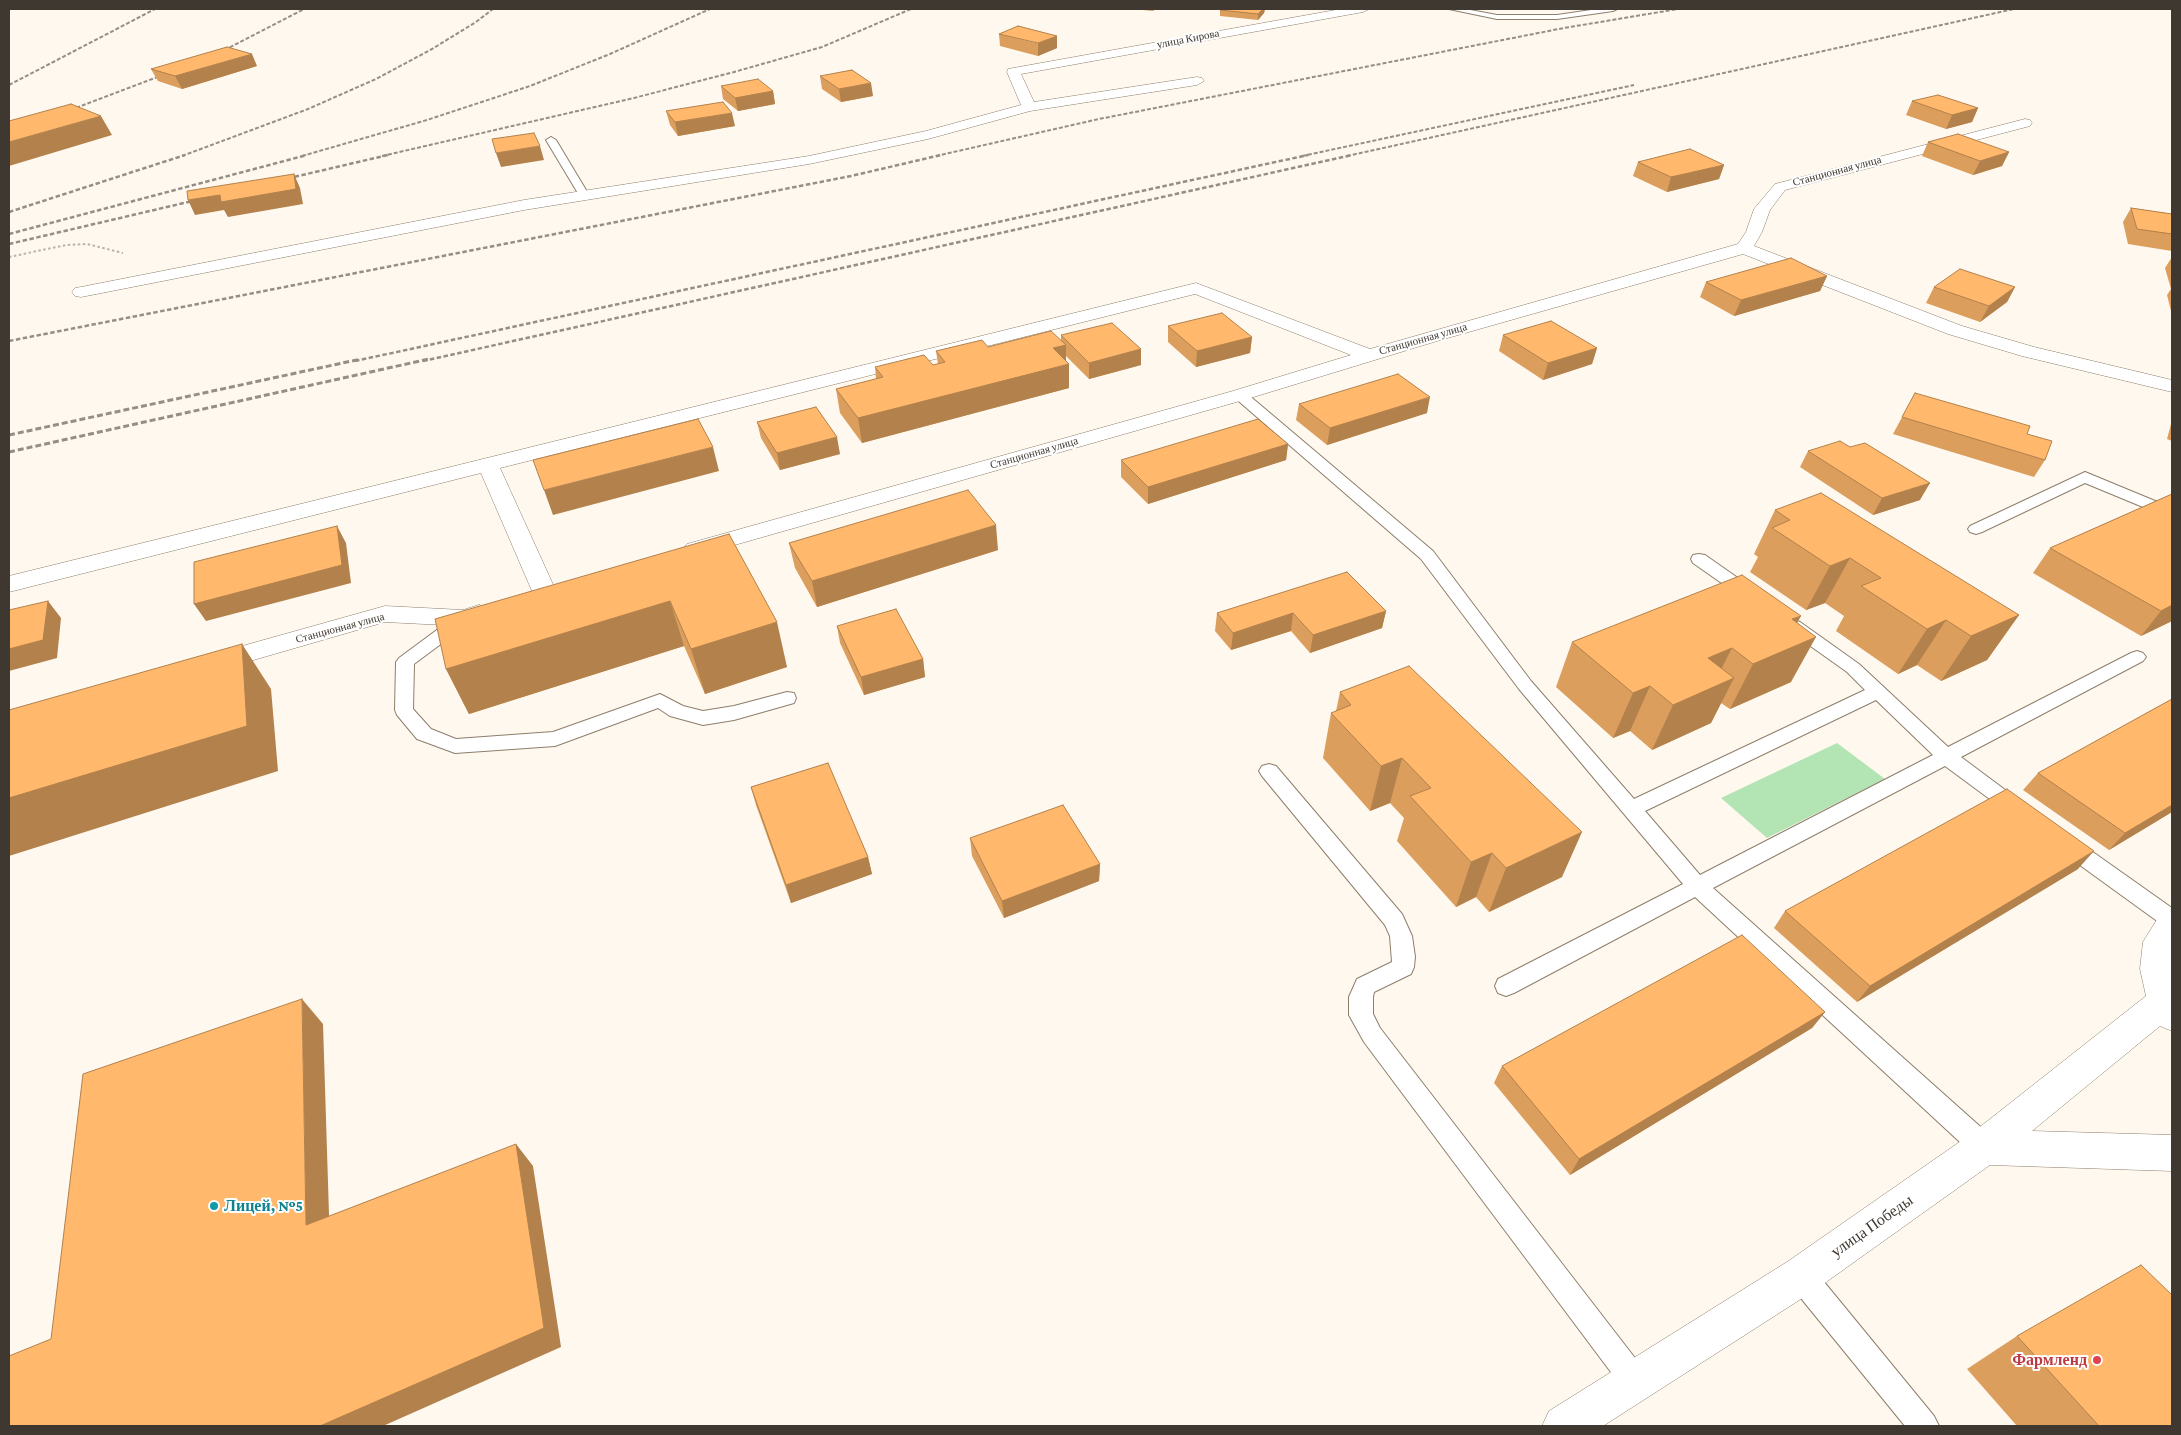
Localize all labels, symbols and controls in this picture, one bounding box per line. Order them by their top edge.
street label: улица Кирова [1156,26,1220,52]
street label: Станционная улица [1791,153,1883,189]
street label: Станционная улица [1377,320,1469,358]
street label: Станционная улица [988,434,1080,472]
street label: Станционная улица [294,610,386,646]
street label: улица Победы [1827,1191,1917,1261]
place label: Лицей, №5 [224,1196,303,1216]
marker: Лицей, №5 [208,1200,220,1212]
place label: Фармленд [2012,1350,2087,1370]
marker: Фармленд [2091,1354,2103,1366]

